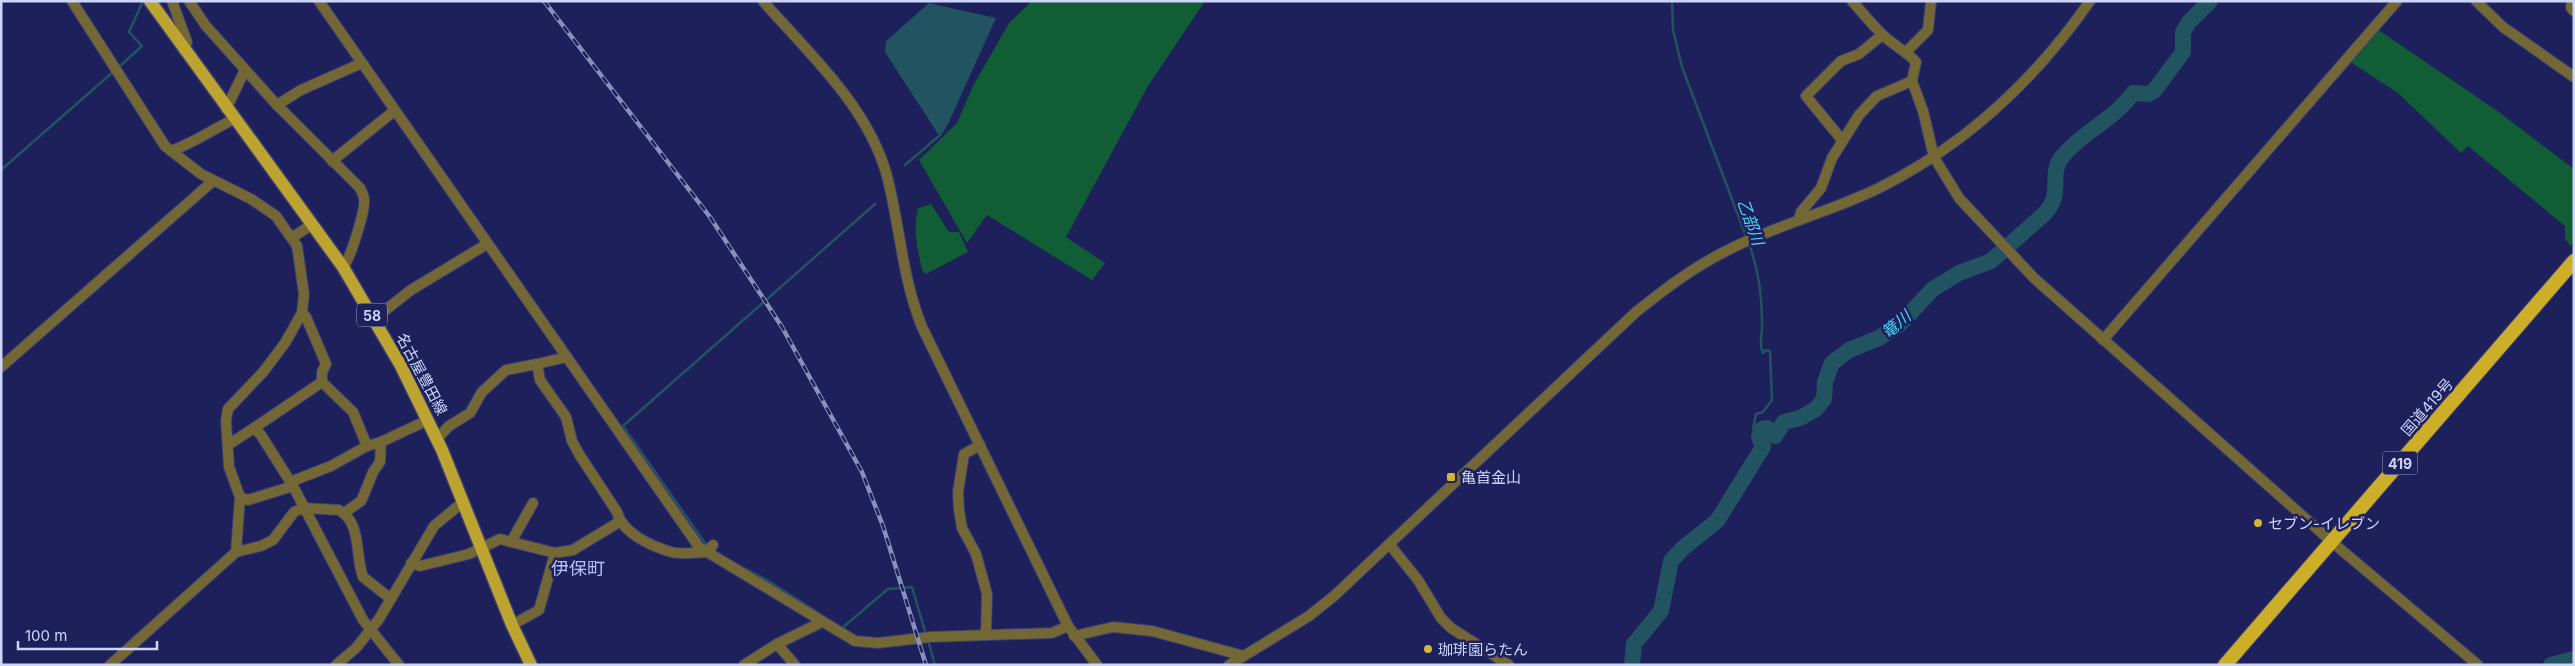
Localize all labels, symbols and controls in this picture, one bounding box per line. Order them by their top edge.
water label: 乙部川 [1733,196,1769,250]
road number: 58 [357,304,387,326]
water label: 篭川 [1877,305,1916,342]
street label: 名古屋豊田線 [392,330,452,418]
street label: 国道419号 [2397,374,2457,440]
road number: 419 [2382,452,2418,474]
place label: 亀首金山 [1461,468,1521,487]
marker: 亀首金山 [1445,471,1457,483]
place label: セブン-イレブン [2268,514,2380,533]
marker: セブン-イレブン [2252,517,2264,529]
district label: 伊保町 [551,558,605,579]
scale bar [18,618,156,650]
text: 100 m [25,626,67,645]
place label: 珈琲園らたん [1438,640,1528,659]
marker: 珈琲園らたん [1422,643,1434,655]

